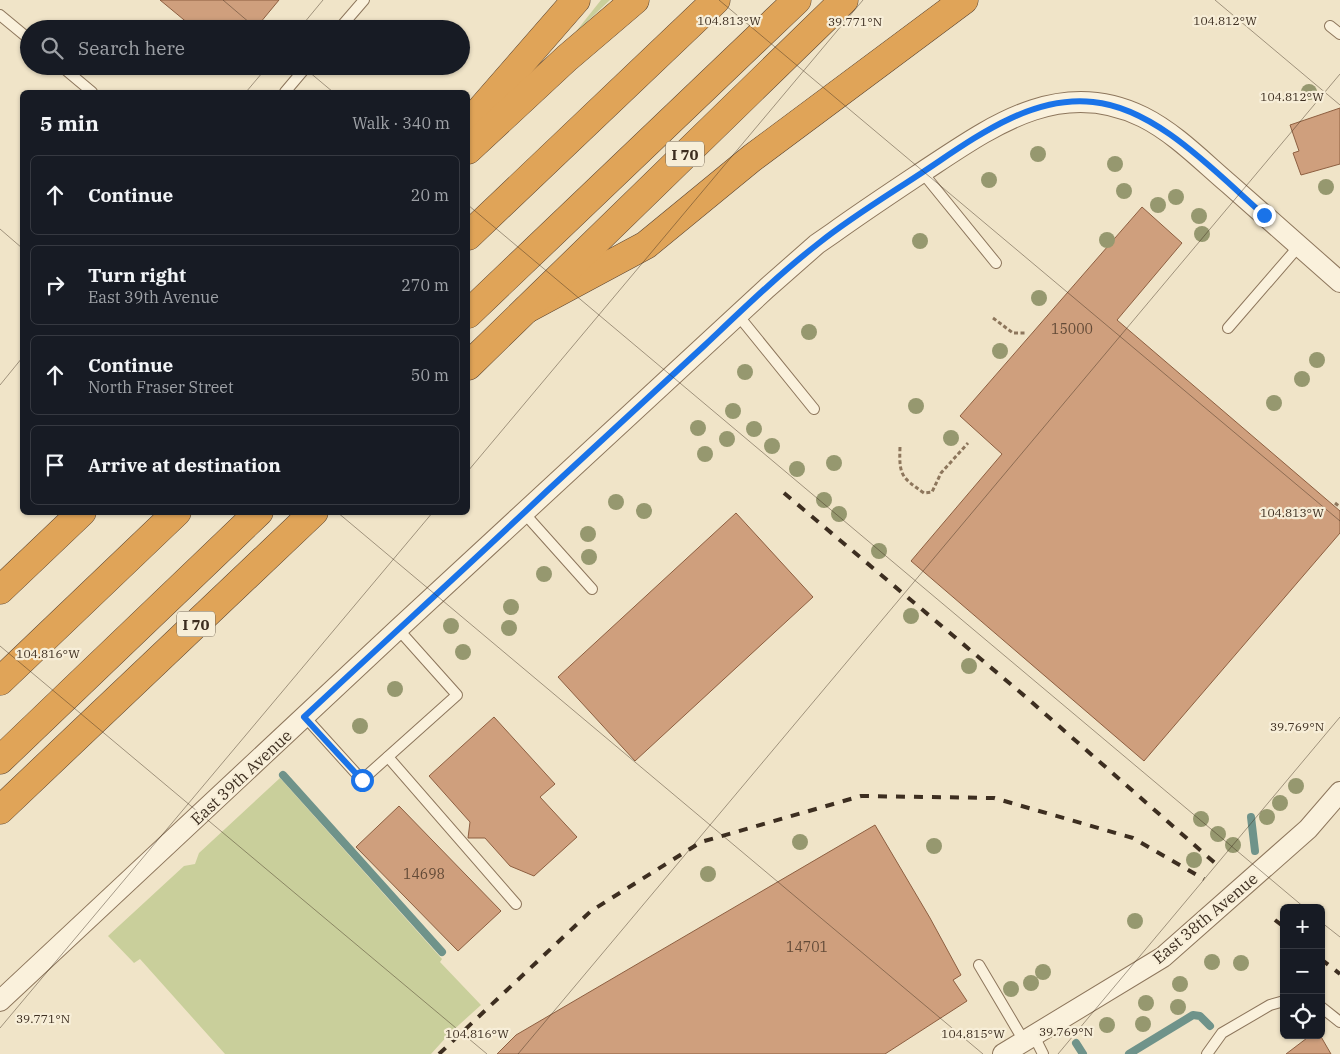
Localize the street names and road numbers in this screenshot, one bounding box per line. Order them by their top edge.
road number: I 70 [666,142,704,166]
road number: I 70 [177,612,215,636]
street label: East 39th Avenue [186,725,296,829]
street label: East 38th Avenue [1148,868,1262,968]

